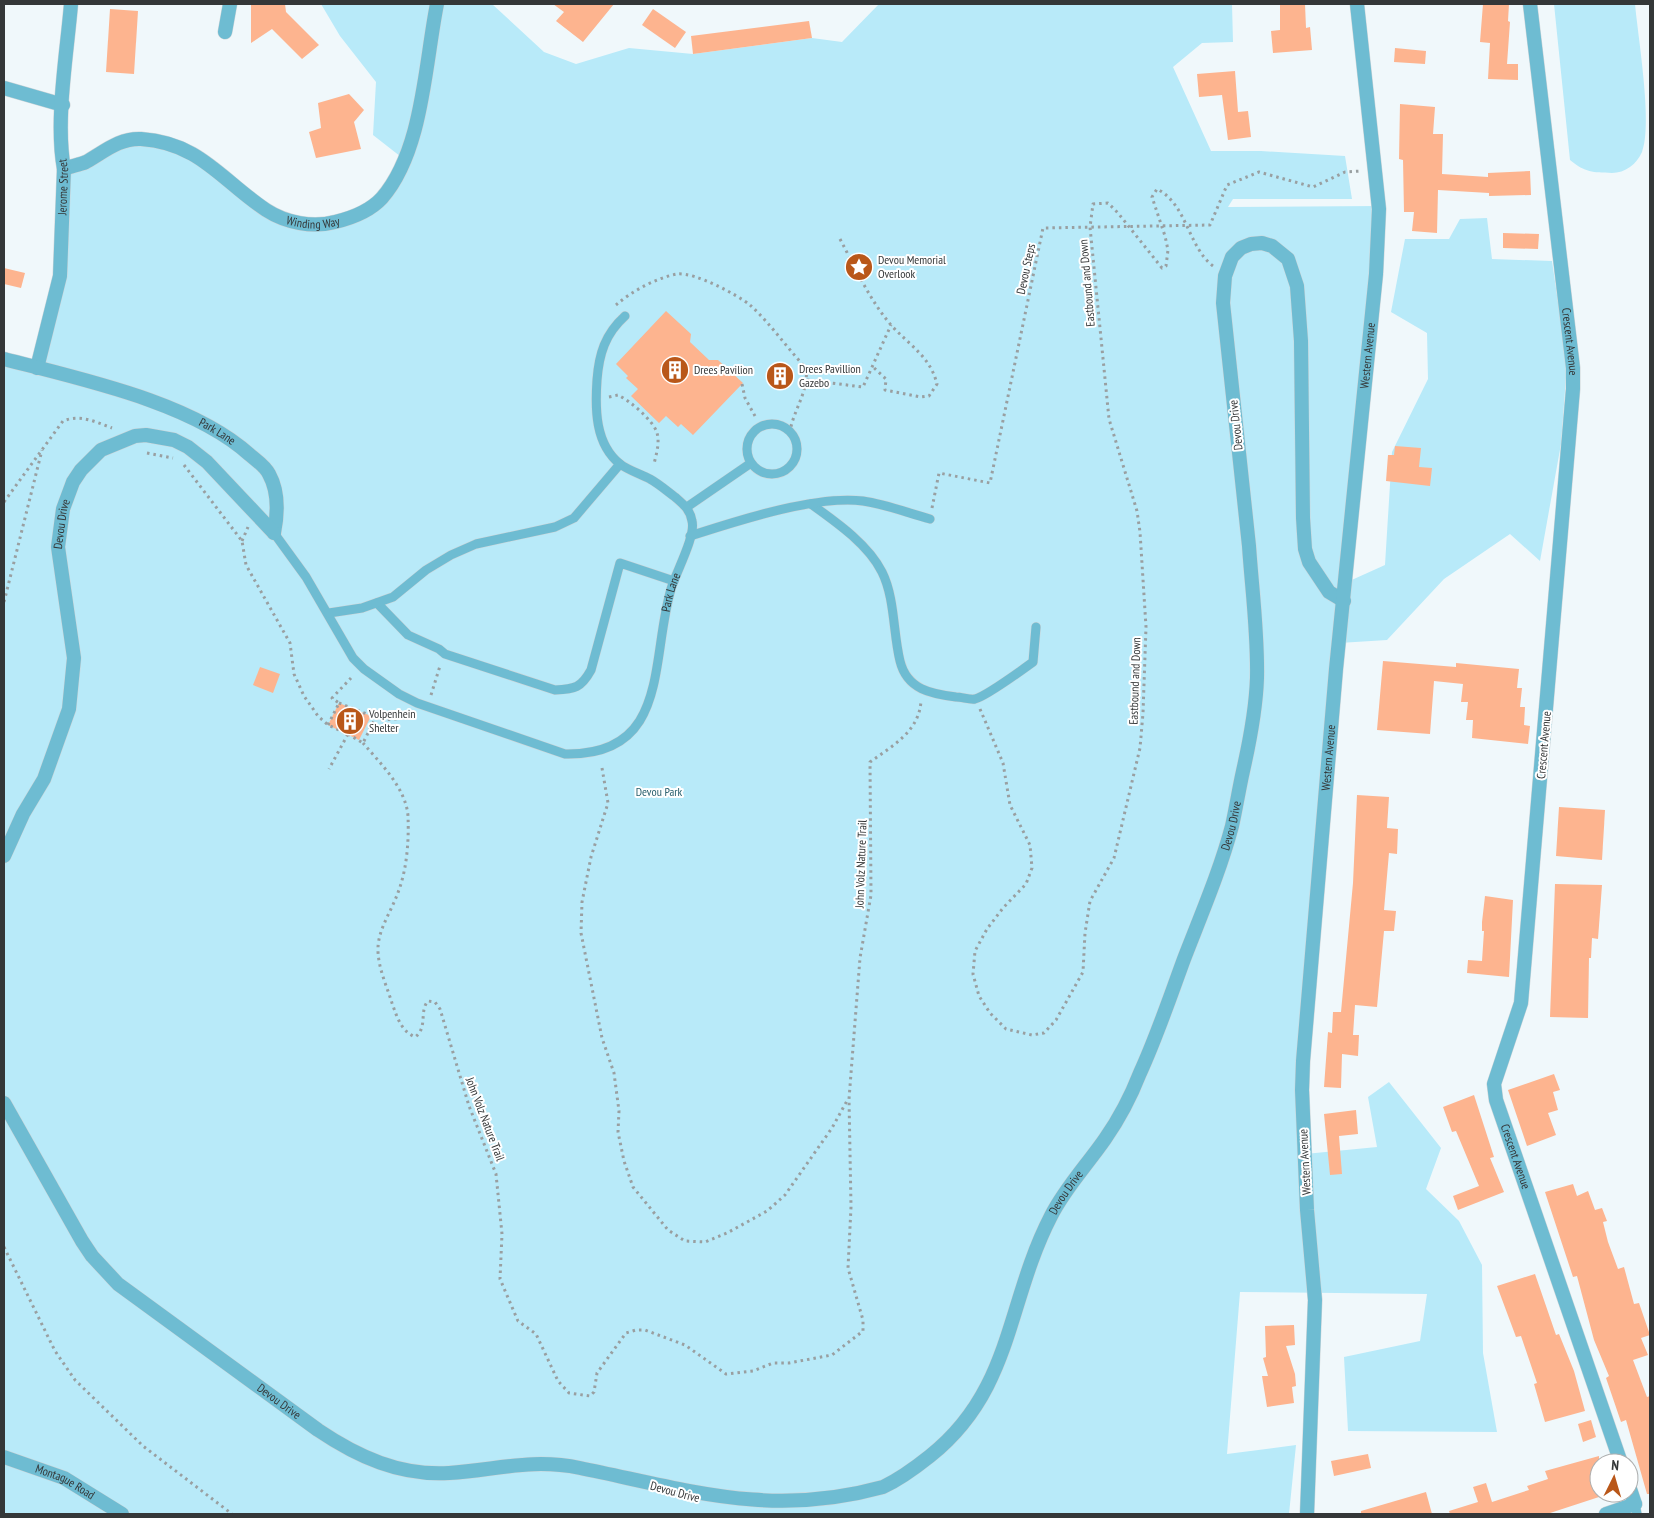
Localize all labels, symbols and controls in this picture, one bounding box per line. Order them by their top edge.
street label: Jerome Street [54,157,71,216]
street label: Winding Way [285,212,342,232]
street label: Eastbound and Down [1075,239,1098,327]
street label: Devou Steps [1013,242,1038,296]
place icon: Devou Memorial Overlook [844,252,874,282]
place label: Devou Memorial Overlook [878,252,946,281]
street label: Crescent Avenue [1559,307,1581,375]
street label: Western Avenue [1356,322,1378,389]
building icon: Drees Pavilion [660,355,690,385]
building icon: Drees Pavillion Gazebo [765,361,795,391]
place label: Drees Pavillion Gazebo [799,361,861,390]
place label: Drees Pavilion [694,362,753,377]
street label: Devou Drive [1225,399,1246,451]
street label: Park Lane [197,414,239,448]
street label: Devou Drive [50,497,73,550]
street label: Park Lane [658,570,683,613]
street label: Eastbound and Down [1125,637,1144,725]
building icon: Volpenhein Shelter [335,706,365,736]
place label: Volpenhein Shelter [368,706,416,735]
street label: Crescent Avenue [1533,710,1554,779]
street label: Western Avenue [1318,724,1338,791]
park label: Devou Park [636,784,683,799]
street label: Devou Drive [1217,800,1244,852]
street label: John Volz Nature Trail [851,819,870,909]
street label: John Volz Nature Trail [462,1074,508,1163]
street label: Crescent Avenue [1498,1122,1534,1191]
street label: Western Avenue [1295,1129,1314,1195]
street label: Devou Drive [1045,1167,1086,1217]
street label: Devou Drive [254,1380,304,1422]
north arrow [1589,1453,1639,1503]
text: N [1611,1456,1620,1474]
street label: Montague Road [33,1461,98,1502]
street label: Devou Drive [649,1478,701,1505]

